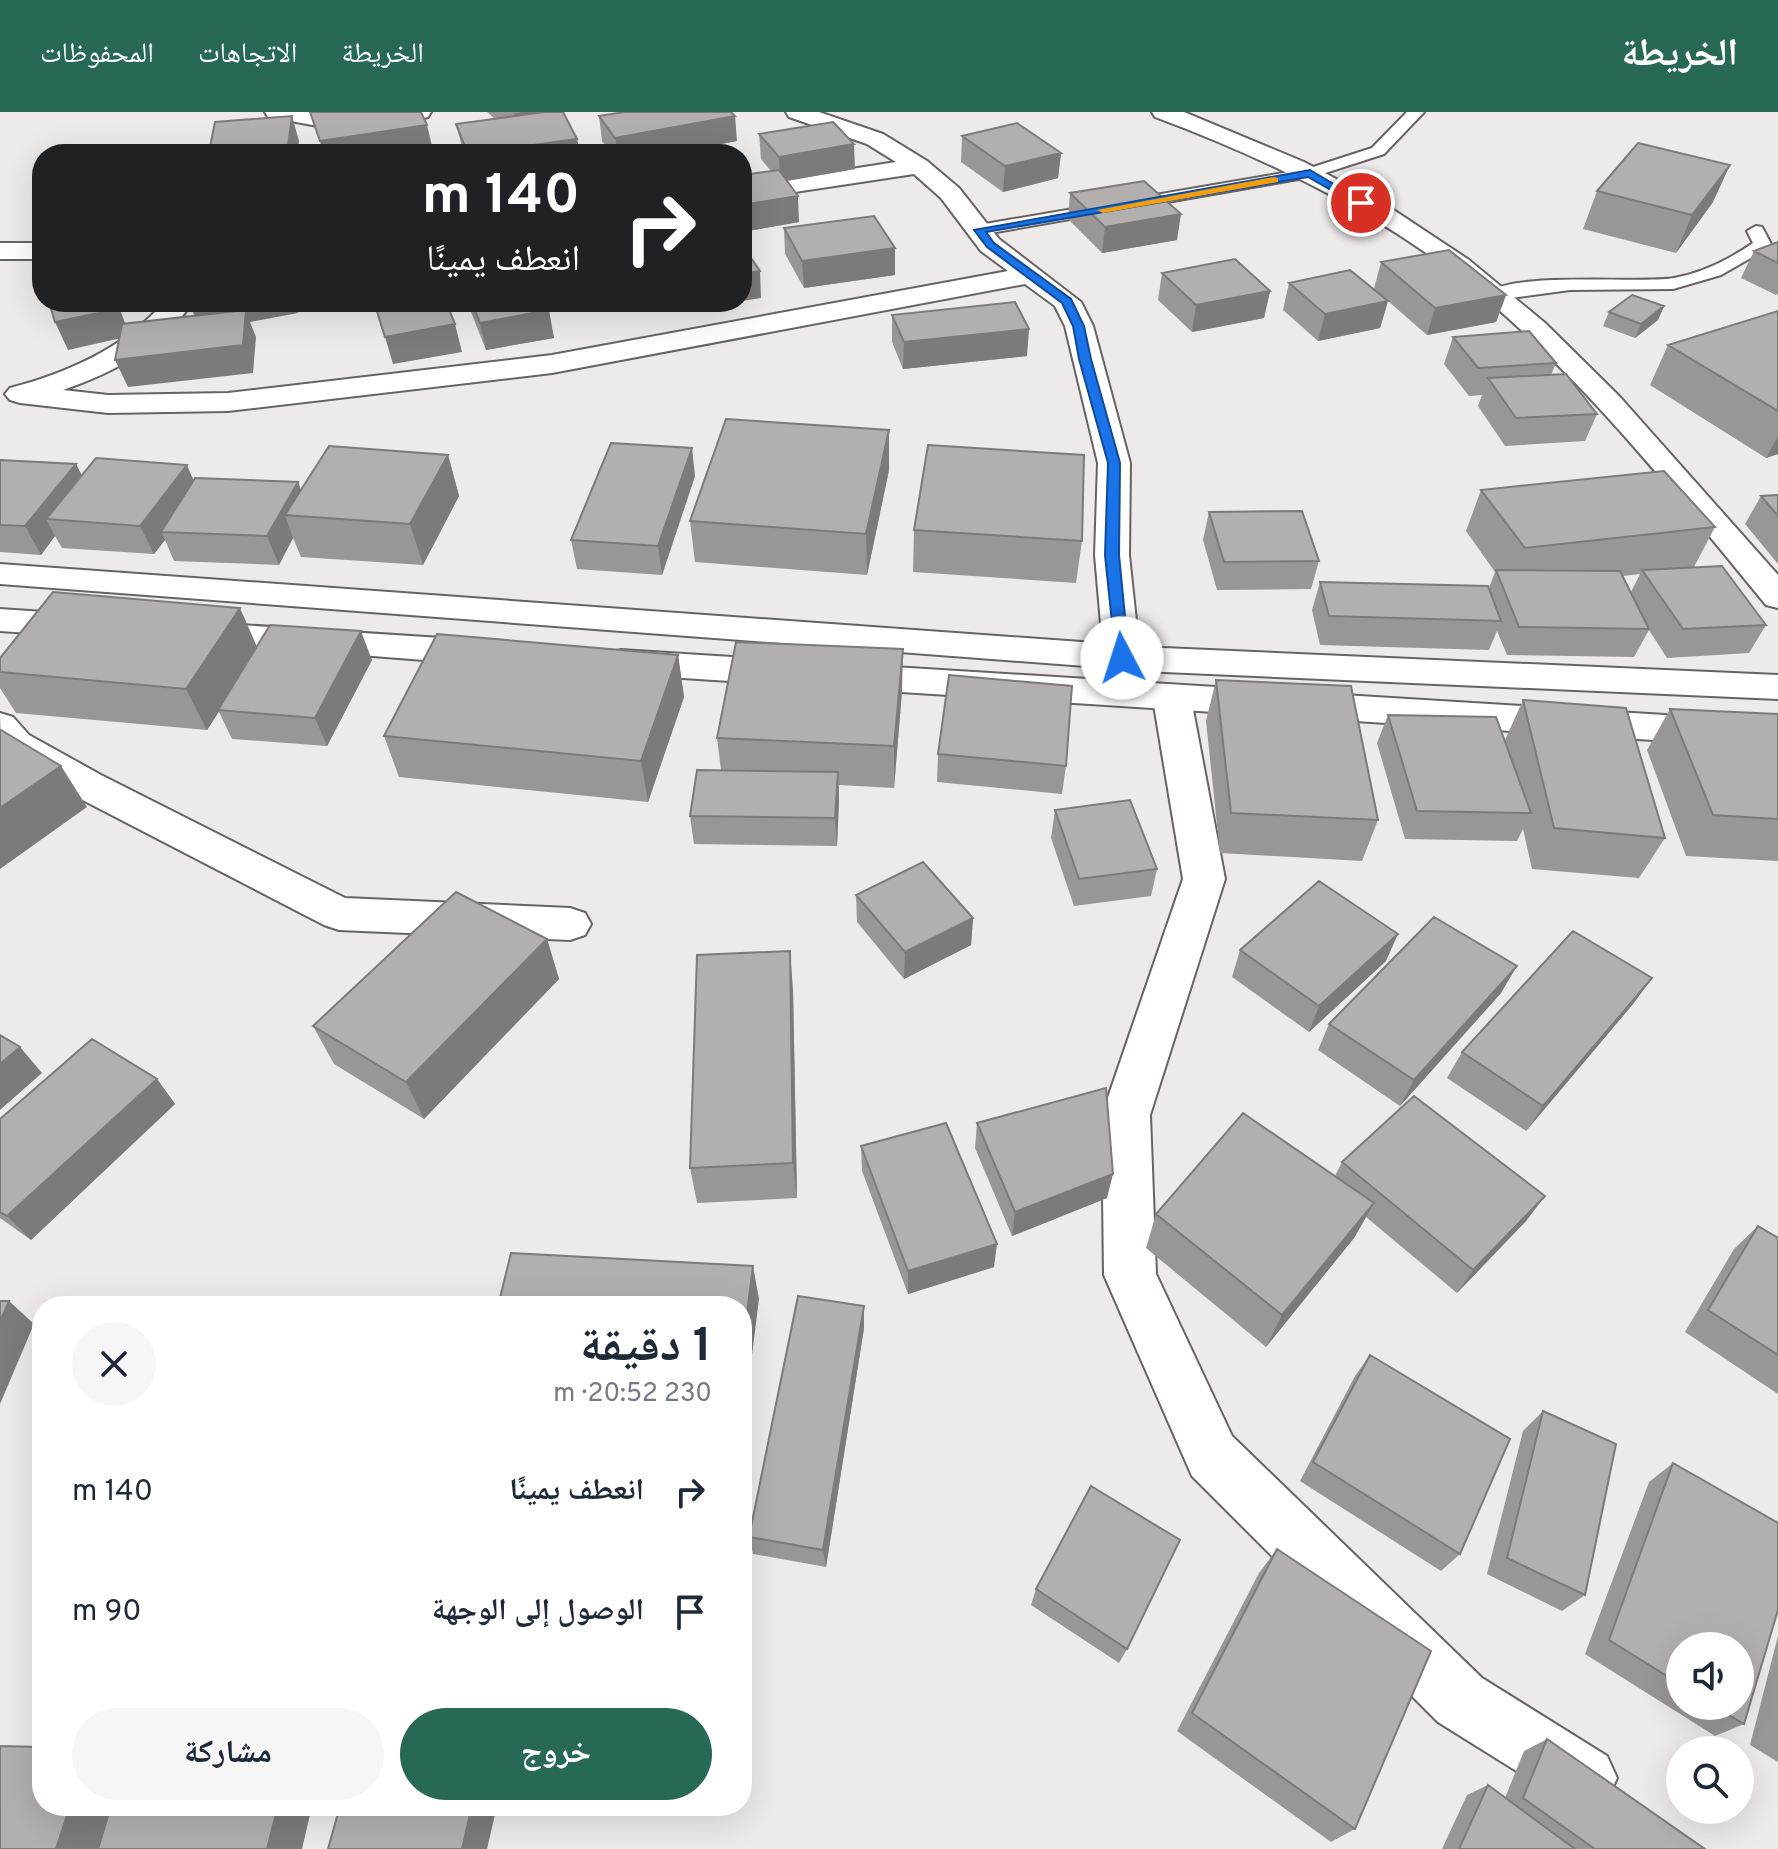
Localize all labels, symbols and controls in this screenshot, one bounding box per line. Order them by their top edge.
text: الخريطة [1621,31,1738,80]
text: المحفوظات [40,37,154,73]
text: الاتجاهات [198,37,297,73]
text: الخريطة [341,37,424,73]
text: 140 m [422,163,580,233]
pin [1327,169,1395,237]
icon: right [608,176,712,280]
icon: arrive [1339,181,1383,225]
text: انعطف يمينًا [426,238,580,284]
position arrow [1080,616,1164,700]
text: 1 دقيقة [580,1318,712,1378]
button: close [72,1322,156,1406]
text: 230 m · 20:52 [553,1378,712,1411]
icon: right [668,1470,712,1514]
text: انعطف يمينًا [509,1473,644,1510]
text: 140 m [72,1474,153,1511]
icon: arrive [668,1590,712,1634]
text: الوصول إلى الوجهة [432,1593,644,1630]
text: 90 m [72,1594,141,1631]
map controls [1666,1632,1754,1824]
button: sound [1666,1632,1754,1720]
button: مشاركة [72,1708,384,1800]
button: خروج [400,1708,712,1800]
button: search [1666,1736,1754,1824]

